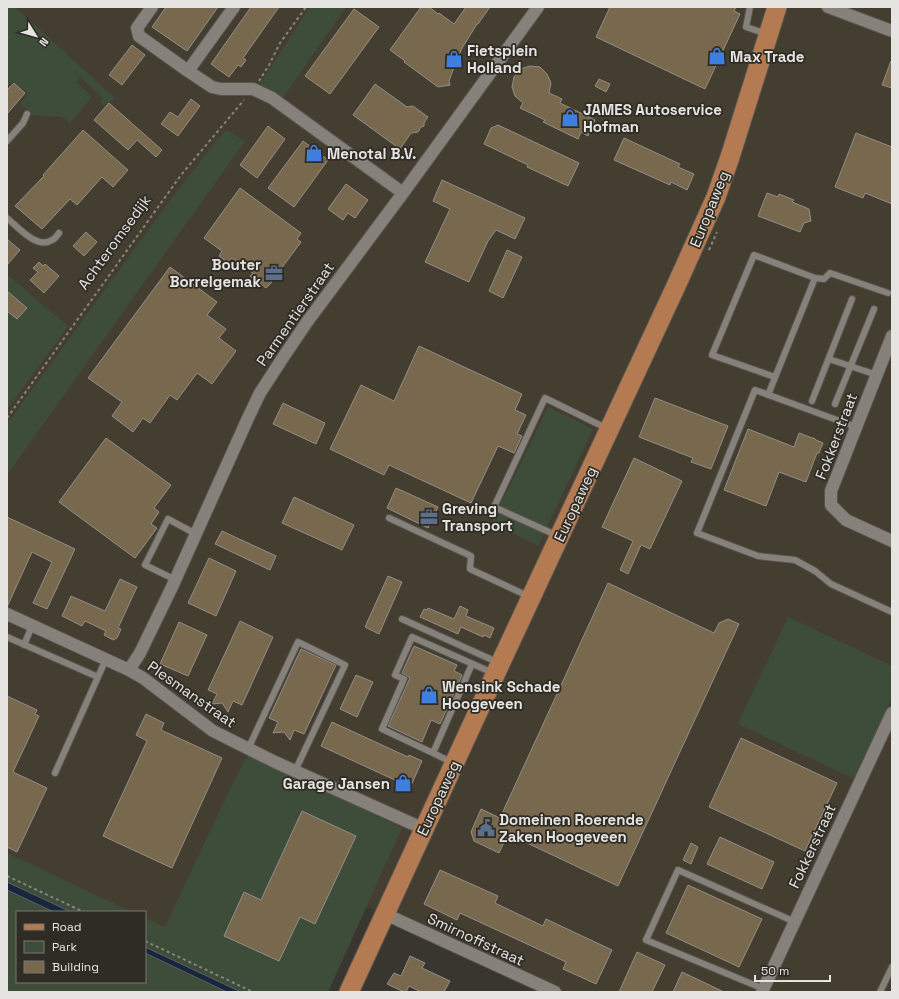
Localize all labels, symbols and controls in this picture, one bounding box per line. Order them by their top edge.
north arrow [16,16,56,56]
text: N [36,35,52,49]
place label: Fietsplein Holland [467,41,538,77]
shop icon: Max Trade [707,46,727,66]
place label: Max Trade [730,47,805,66]
shop icon: Fietsplein Holland [444,49,464,69]
place label: JAMES Autoservice Hofman [583,100,722,136]
shop icon: JAMES Autoservice Hofman [560,108,580,128]
shop icon: Menotal B.V. [304,143,324,163]
place label: Menotal B.V. [327,144,417,163]
street label: Europaweg [685,168,733,250]
street label: Achteromsedijk [73,191,155,293]
place label: Bouter Borrelgemak [169,255,262,291]
street label: Parmentierstraat [252,258,338,370]
office icon: Bouter Borrelgemak [264,263,284,283]
street label: Fokkerstraat [811,390,861,482]
street label: Europaweg [549,463,601,545]
place label: Greving Transport [442,499,513,535]
office icon: Greving Transport [419,507,439,527]
street label: Plesmanstraat [144,656,240,732]
place label: Wensink Schade Hoogeveen [442,677,561,713]
shop icon: Wensink Schade Hoogeveen [419,685,439,705]
street label: Europaweg [412,757,464,839]
shop icon: Garage Jansen [393,773,413,793]
place label: Garage Jansen [283,774,390,793]
street label: Fokkerstraat [784,801,840,891]
place label: Domeinen Roerende Zaken Hoogeveen [499,810,644,846]
public building icon: Domeinen Roerende Zaken Hoogeveen [476,818,496,838]
street label: Smirnoffstraat [425,908,528,970]
legend [16,911,146,983]
text: Road [52,919,81,935]
text: Park [52,939,77,955]
scale bar [755,957,830,983]
text: Building [52,959,99,975]
text: 50 m [761,963,789,979]

